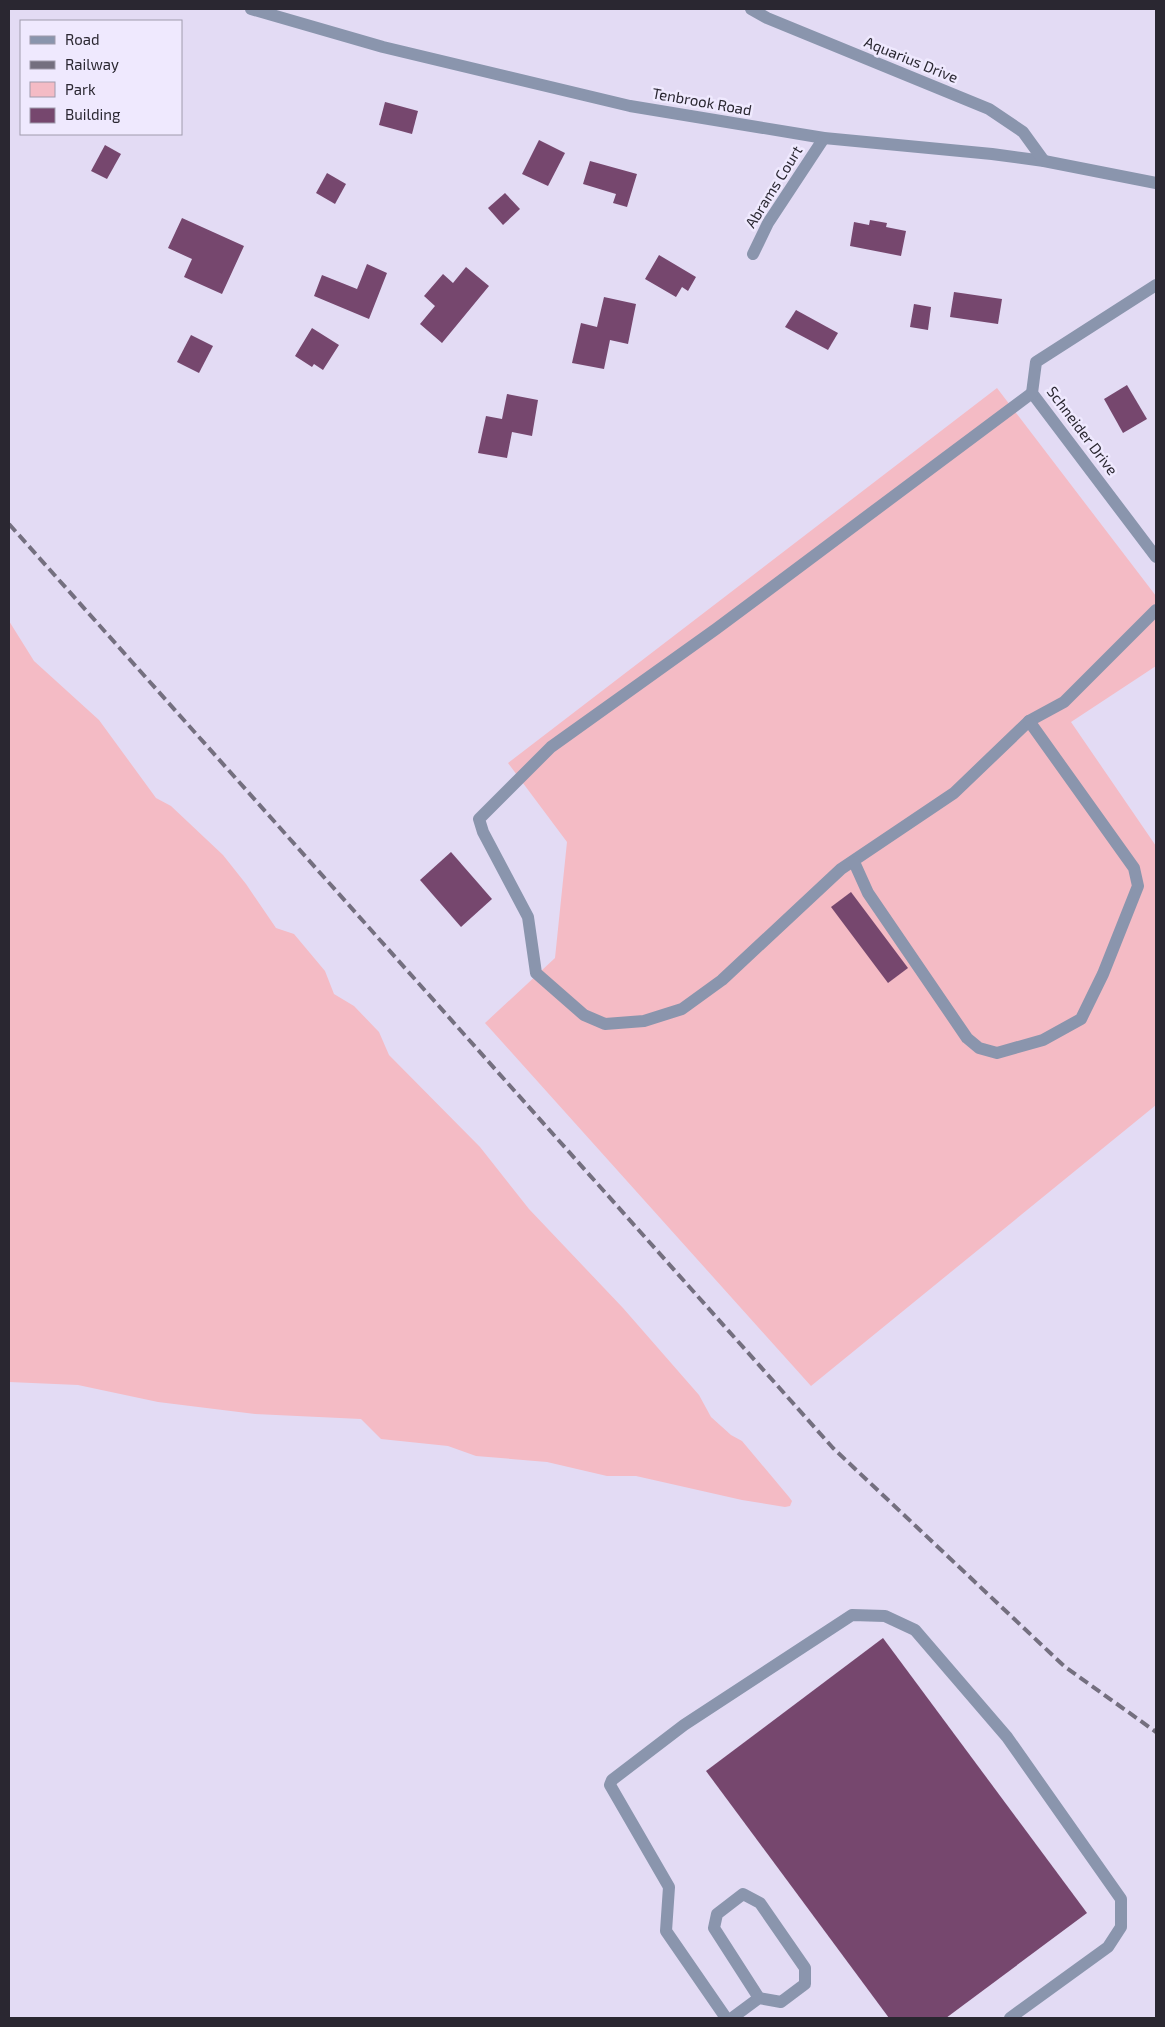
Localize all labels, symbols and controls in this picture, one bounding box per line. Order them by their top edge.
legend [20,20,182,135]
text: Road [65,30,100,48]
street label: Aquarius Drive [862,32,961,86]
text: Railway [65,55,119,73]
text: Park [65,80,96,98]
street label: Tenbrook Road [651,83,753,119]
text: Building [65,105,121,123]
street label: Abrams Court [741,142,806,231]
street label: Schneider Drive [1044,383,1122,478]

